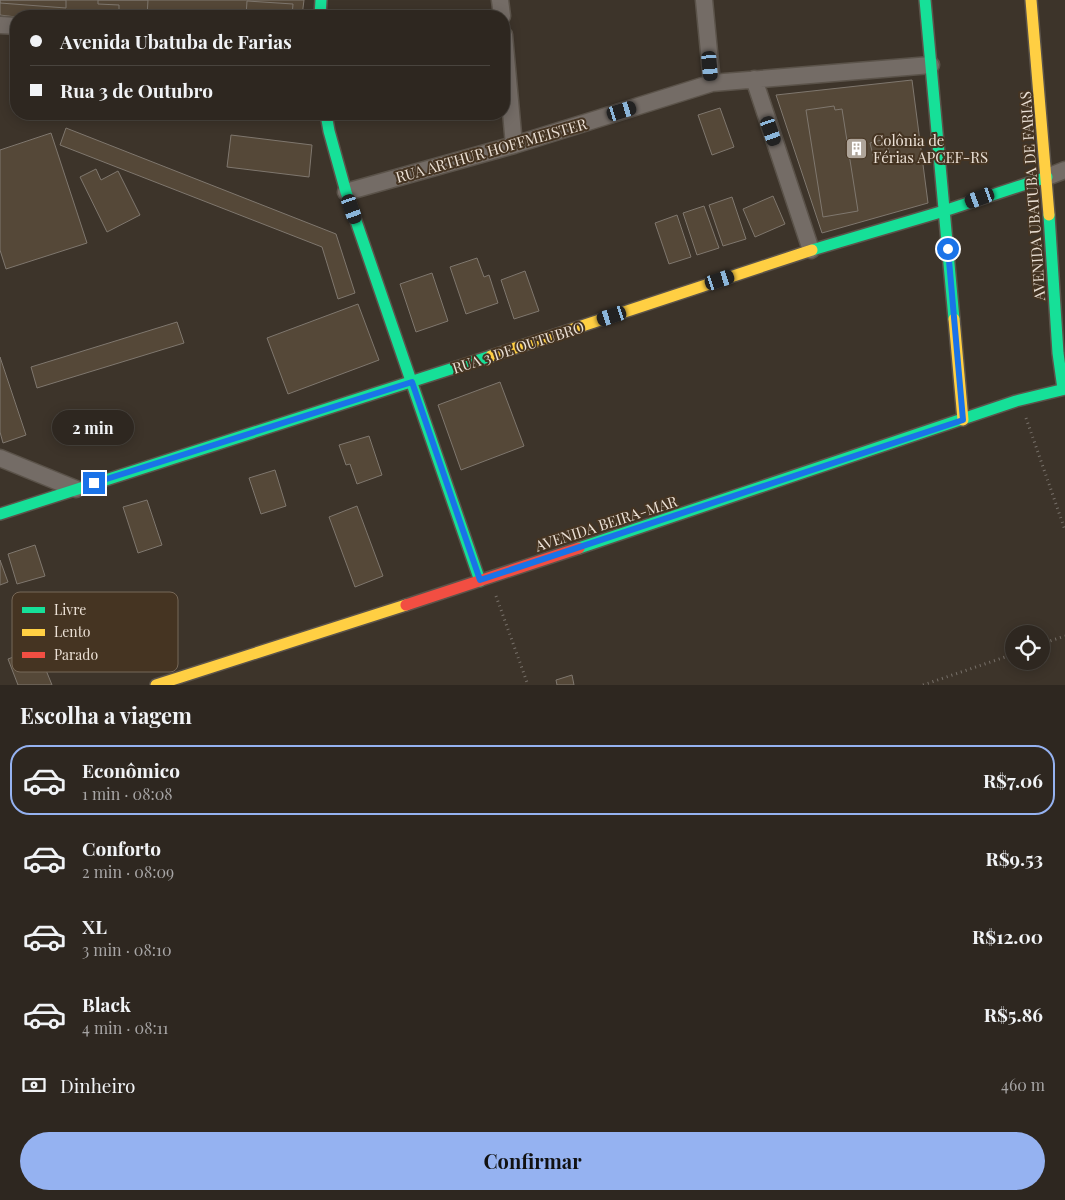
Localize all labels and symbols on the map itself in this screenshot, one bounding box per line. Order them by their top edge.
car [701,50,718,82]
street label: AVENIDA UBATUBA DE FARIAS [1015,91,1049,302]
car [605,99,638,123]
street label: RUA ARTHUR HOFFMEISTER [393,113,589,187]
car [759,114,782,148]
place label: Colônia de Férias APCEF-RS [873,130,988,167]
building icon: Colônia de Férias APCEF-RS [845,137,869,161]
car [963,186,996,210]
car [340,192,363,226]
route start [937,238,959,260]
car [703,268,736,292]
car [595,304,628,328]
street label: RUA 3 DE OUTUBRO [449,316,587,378]
callout: 2 min [53,410,135,446]
route end [83,472,105,494]
street label: AVENIDA BEIRA-MAR [531,490,680,556]
legend [12,592,178,672]
text: Livre [54,600,86,619]
text: Lento [54,622,91,641]
text: Parado [54,645,98,664]

